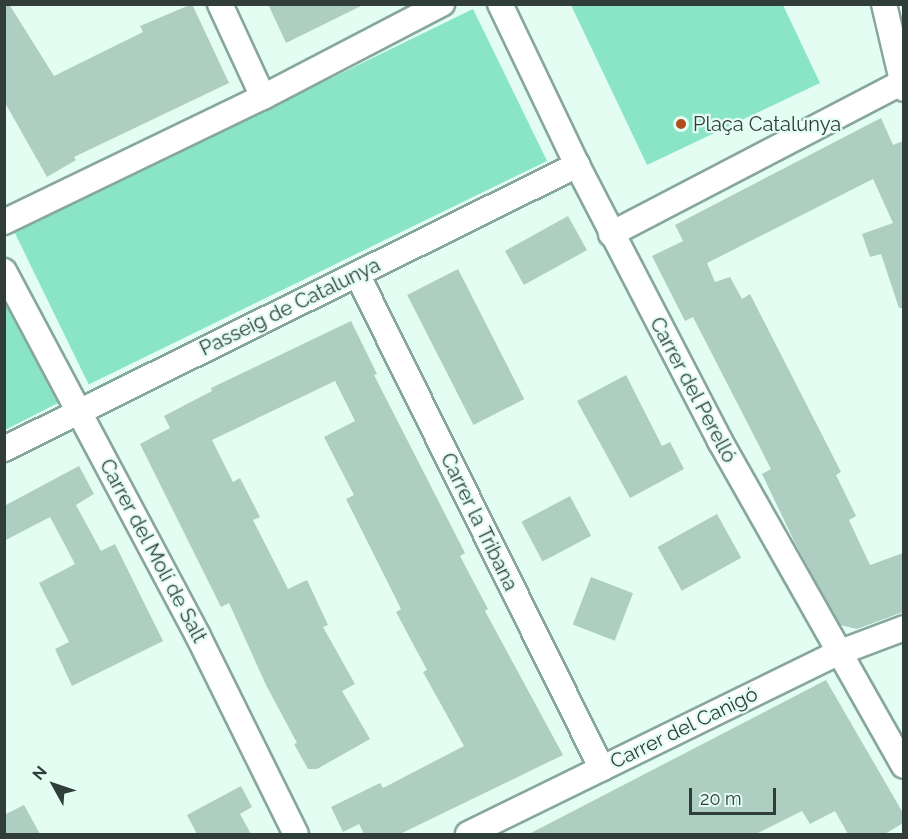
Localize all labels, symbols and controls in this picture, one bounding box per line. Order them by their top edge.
place label: Plaça Catalunya [693,112,841,136]
marker: Plaça Catalunya [674,117,688,131]
street label: Passeig de Catalunya [196,253,384,361]
street label: Carrer del Perelló [644,313,742,467]
street label: Carrer la Tribana [435,449,523,595]
street label: Carrer del Molí de Salt [94,455,212,647]
street label: Carrer del Canigó [606,682,762,774]
north arrow [24,755,84,815]
text: N [29,762,51,784]
scale bar [692,776,779,814]
text: 20 m [700,788,742,809]

